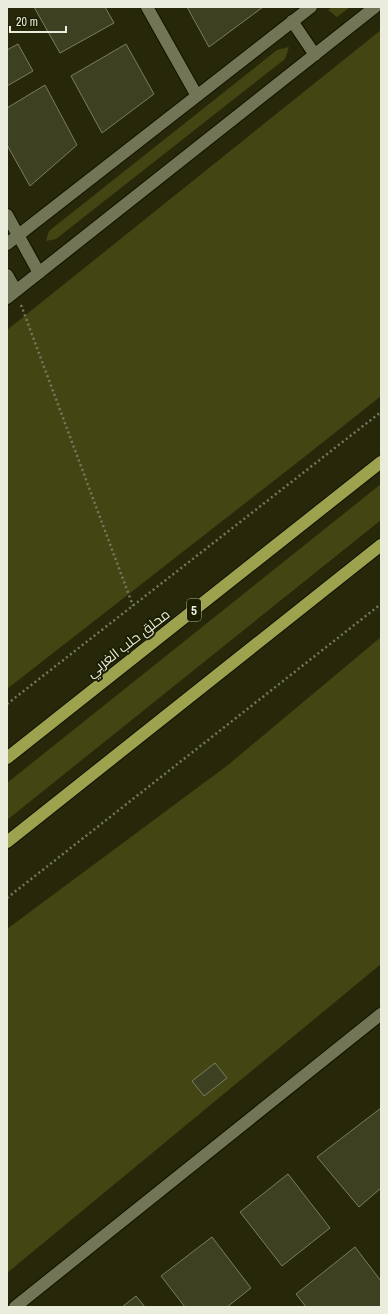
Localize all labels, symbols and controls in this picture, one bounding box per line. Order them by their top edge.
scale bar [10,8,66,34]
text: 20 m [16,14,38,30]
road number: 5 [187,599,201,621]
street label: محلق حلب الغربي [83,605,175,684]

